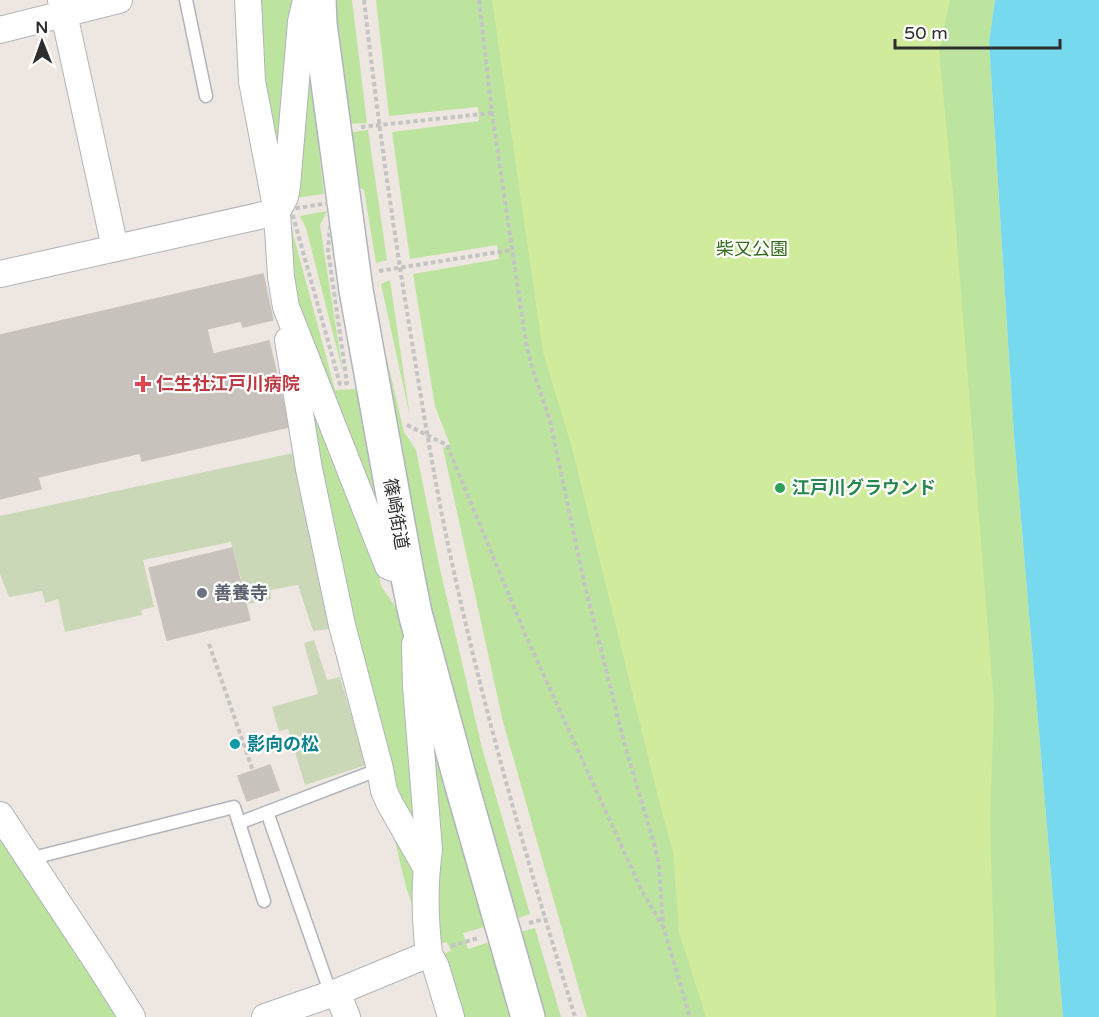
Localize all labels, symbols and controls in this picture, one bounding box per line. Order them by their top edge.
north arrow [12,12,72,72]
scale bar [895,12,1060,50]
text: N [35,18,48,38]
text: 50 m [904,22,948,44]
park label: 柴又公園 [716,238,788,260]
place label: 仁生社江戸川病院 [156,373,300,395]
marker: 仁生社江戸川病院 [134,375,152,393]
street label: 篠崎街道 [379,477,413,551]
place label: 江戸川グラウンド [792,477,936,499]
marker: 江戸川グラウンド [773,481,787,495]
place label: 善養寺 [214,582,268,604]
marker: 善養寺 [195,586,209,600]
place label: 影向の松 [247,733,319,755]
marker: 影向の松 [228,737,242,751]

